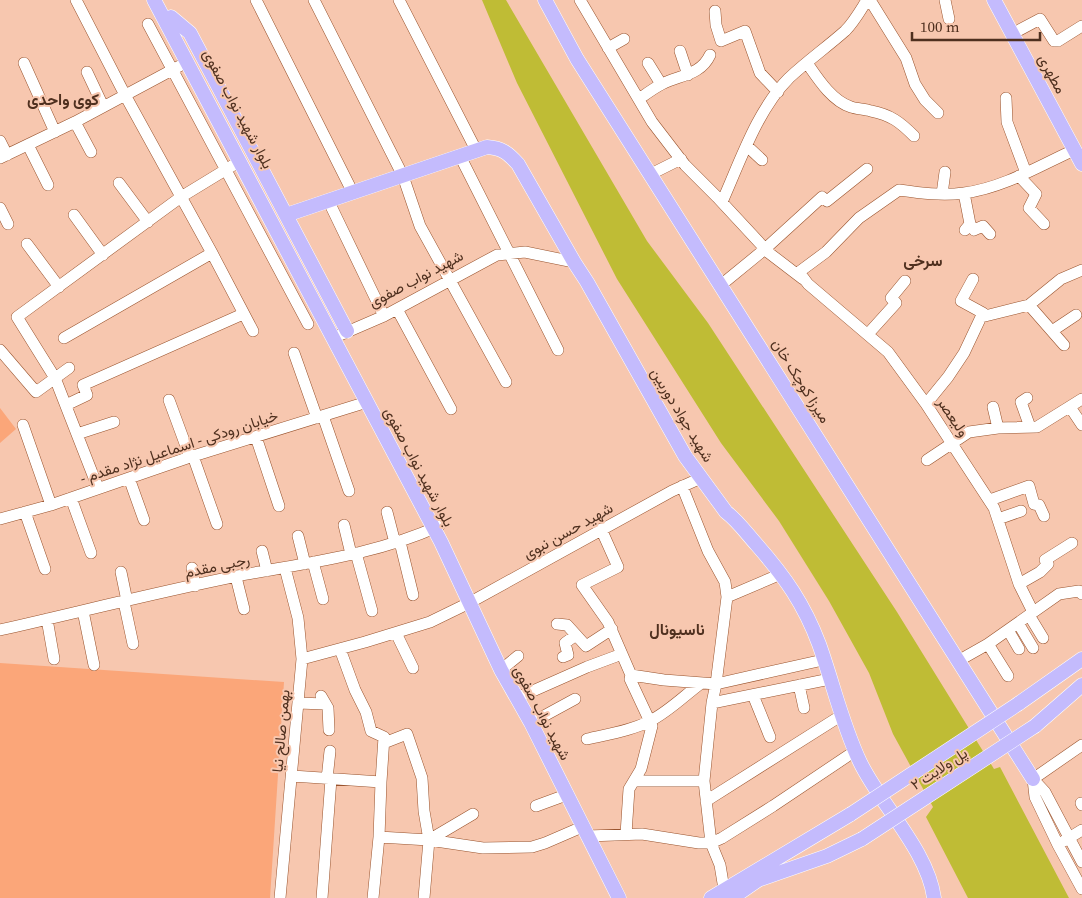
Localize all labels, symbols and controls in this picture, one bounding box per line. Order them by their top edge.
scale bar [912,10,1040,42]
text: 100 m [920,16,960,37]
street label: بلوار شهید نواب صفوی [198,45,279,172]
street label: مطهری [1033,50,1072,97]
district label: کوی واحدی [27,88,99,110]
street label: شهید نواب صفوی [365,245,467,312]
district label: سرخی [903,249,943,271]
street label: میرزا کوچک خان [767,335,836,427]
street label: شهید جواد دوربین [646,364,719,466]
street label: ولیعصر [932,392,974,441]
street label: بلوار شهید نواب صفوی [379,403,460,530]
street label: - خیابان رودکی - اسماعیل نژاد مقدم [77,404,281,489]
street label: شهید حسن نبوی [519,497,617,564]
street label: رجبی مقدم [182,548,251,583]
district label: ناسیونال [649,618,705,640]
street label: شهید نواب صفوی [509,662,576,764]
street label: بهمن صالح نیا [266,689,296,773]
street label: پل ولایت ۲ [906,742,971,795]

